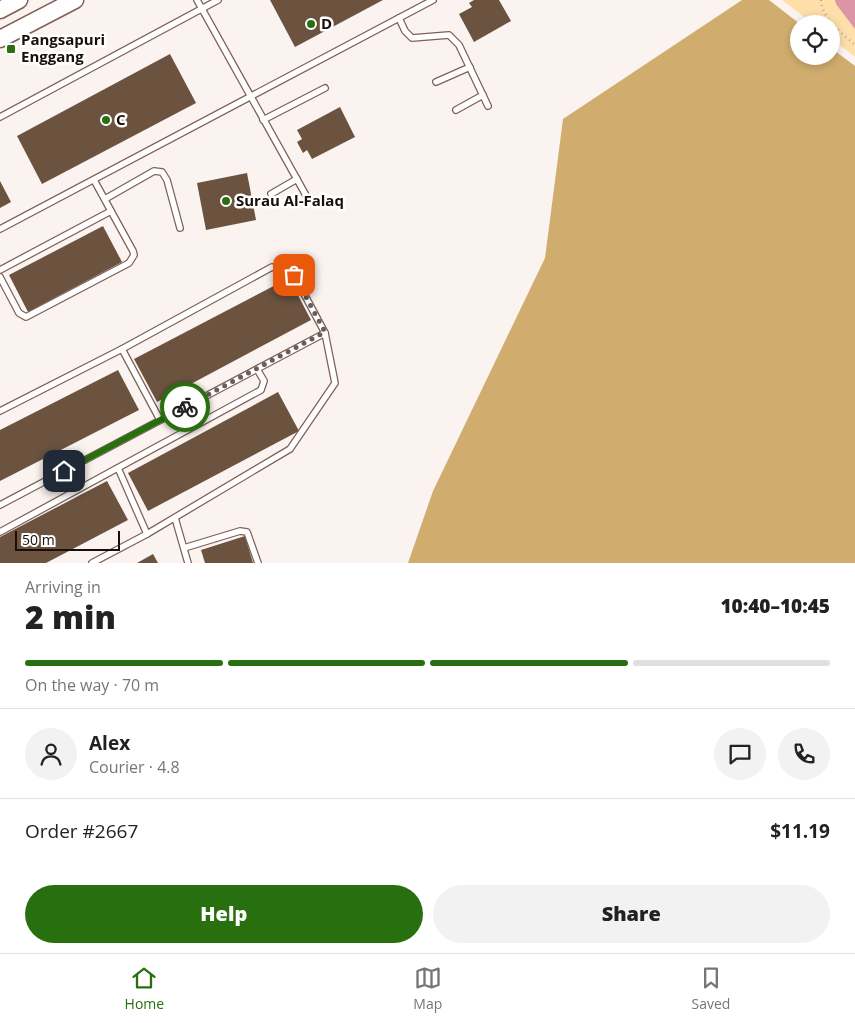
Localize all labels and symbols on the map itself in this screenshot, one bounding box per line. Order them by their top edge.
place label: D [321,13,332,33]
marker: D [305,18,317,30]
place label: Pangsapuri Enggang [21,29,105,66]
marker: Pangsapuri Enggang [5,43,17,55]
place label: C [116,109,126,129]
marker: C [100,114,112,126]
place label: Surau Al-Falaq [236,190,344,210]
marker: Surau Al-Falaq [220,195,232,207]
pin [273,254,315,296]
courier [160,382,210,432]
pin [43,450,85,492]
scale bar [15,528,120,551]

